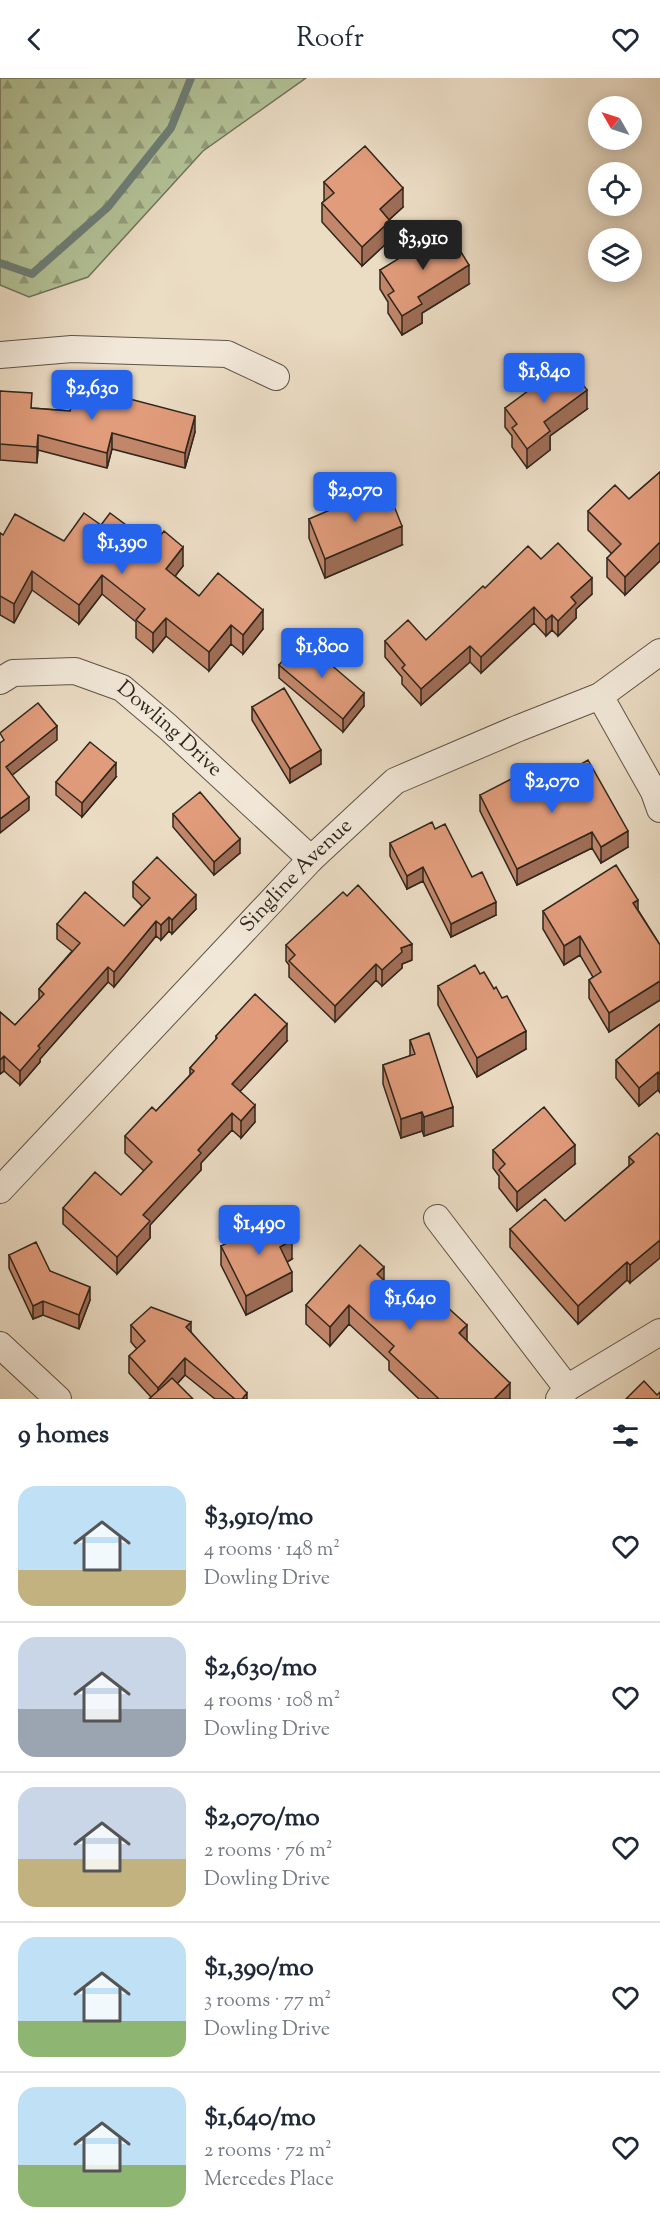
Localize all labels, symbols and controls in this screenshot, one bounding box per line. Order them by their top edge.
text: Roofr [296,20,364,59]
icon: back [18,23,51,56]
icon: heart [609,23,642,56]
north arrow [588,96,642,150]
map controls [588,96,642,282]
button: locate [588,162,642,216]
pin: $3,910 [374,220,472,271]
text: $3,910 [398,225,448,254]
button: layers [588,228,642,282]
pin: $1,840 [495,353,593,404]
text: $1,840 [518,358,570,387]
pin: $2,630 [43,370,141,421]
text: $2,630 [65,375,119,404]
pin: $2,070 [306,472,404,523]
text: $2,070 [327,477,383,506]
pin: $1,390 [73,524,171,575]
text: $1,390 [97,529,147,558]
pin: $1,800 [273,628,371,679]
text: $1,800 [295,633,349,662]
street label: Dowling Drive [110,674,229,785]
pin: $2,070 [503,763,601,814]
text: $2,070 [524,768,580,797]
street label: Singline Avenue [234,812,360,940]
pin: $1,490 [210,1205,308,1256]
text: $1,490 [233,1210,285,1239]
pin: $1,640 [361,1280,459,1331]
text: $1,640 [384,1285,436,1314]
text: 9 homes [18,1417,109,1454]
icon: filters [609,1419,642,1452]
text: $3,910/mo [204,1499,313,1536]
icon: home [66,1510,138,1582]
icon: heart [609,1530,642,1563]
text: 4 rooms · 148 m² [204,1536,340,1565]
text: Dowling Drive [204,1565,330,1594]
text: $2,630/mo [204,1650,317,1687]
icon: home [66,1661,138,1733]
icon: heart [609,1681,642,1714]
text: 4 rooms · 108 m² [204,1687,340,1716]
text: Dowling Drive [204,1716,330,1745]
text: $2,070/mo [204,1800,320,1837]
icon: home [66,1811,138,1883]
icon: heart [609,1831,642,1864]
text: 2 rooms · 76 m² [204,1837,332,1866]
text: Dowling Drive [204,1866,330,1895]
text: $1,390/mo [204,1950,314,1987]
icon: home [66,1961,138,2033]
icon: heart [609,1981,642,2014]
text: 3 rooms · 77 m² [204,1987,331,2016]
text: Dowling Drive [204,2016,330,2045]
text: $1,640/mo [204,2100,316,2137]
icon: home [66,2111,138,2183]
icon: heart [609,2131,642,2164]
text: 2 rooms · 72 m² [204,2137,332,2166]
text: Mercedes Place [204,2166,334,2195]

